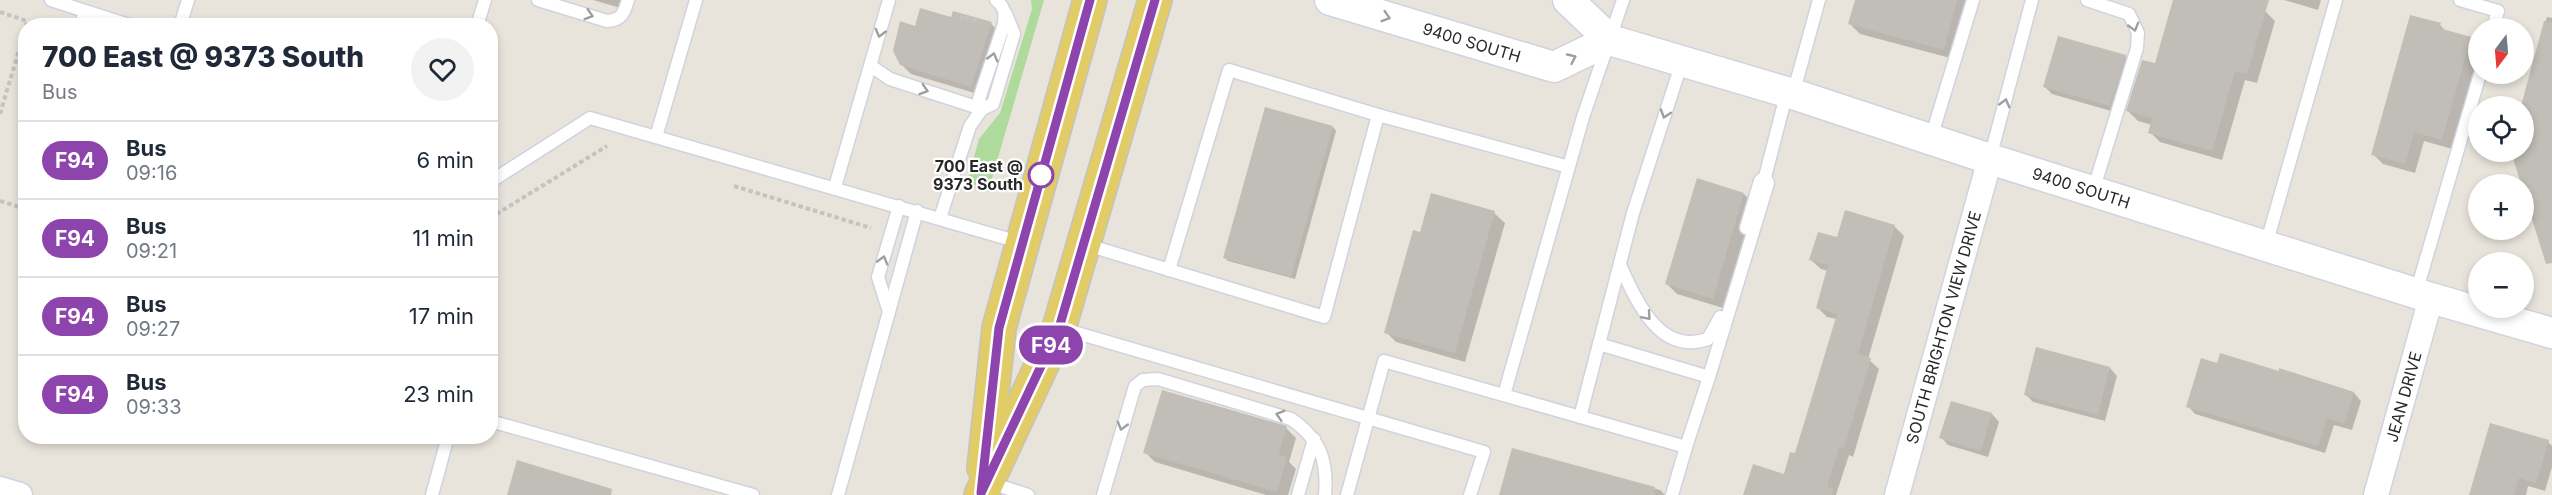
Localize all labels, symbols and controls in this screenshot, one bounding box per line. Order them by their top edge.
one-way arrow [583,8,594,20]
one-way arrow [1380,10,1391,22]
street label: 9400 SOUTH [1420,18,1523,67]
north arrow [2468,18,2534,84]
map controls [2468,18,2534,318]
one-way arrow [2127,21,2139,32]
one-way arrow [875,27,887,38]
button: heart [411,38,474,101]
text: 700 East @ 9373 South [42,40,364,74]
one-way arrow [986,52,999,62]
one-way arrow [1566,53,1577,65]
text: Bus [42,80,77,104]
one-way arrow [918,83,929,96]
button: locate [2468,96,2534,162]
one-way arrow [1998,98,2010,108]
one-way arrow [1660,108,1672,119]
text: Bus [126,135,167,161]
text: 6 min [417,147,474,173]
text: F94 [55,148,95,173]
place label: 700 East @ 9373 South [933,156,1023,194]
text: 09:16 [126,161,177,185]
marker: 700 East @ 9373 South [1028,162,1054,188]
street label: 9400 SOUTH [2030,163,2133,213]
button: + [2468,174,2534,240]
street label: SOUTH BRIGHTON VIEW DRIVE [1902,209,1985,446]
text: Bus [126,213,167,239]
text: 11 min [412,225,474,251]
text: F94 [55,226,95,251]
text: 09:21 [126,239,177,263]
button: − [2468,252,2534,318]
one-way arrow [876,255,888,266]
text: Bus [126,291,167,317]
text: 17 min [409,303,474,329]
text: F94 [55,304,95,329]
one-way arrow [1640,309,1651,320]
text: 09:27 [126,317,180,341]
line badge: F94 [1016,326,1086,364]
text: F94 [1031,333,1071,358]
street label: JEAN DRIVE [2381,349,2426,444]
text: Bus [126,369,167,395]
text: 23 min [403,381,474,407]
text: F94 [55,382,95,407]
text: 09:33 [126,395,182,419]
one-way arrow [1276,410,1286,422]
one-way arrow [1117,421,1129,431]

